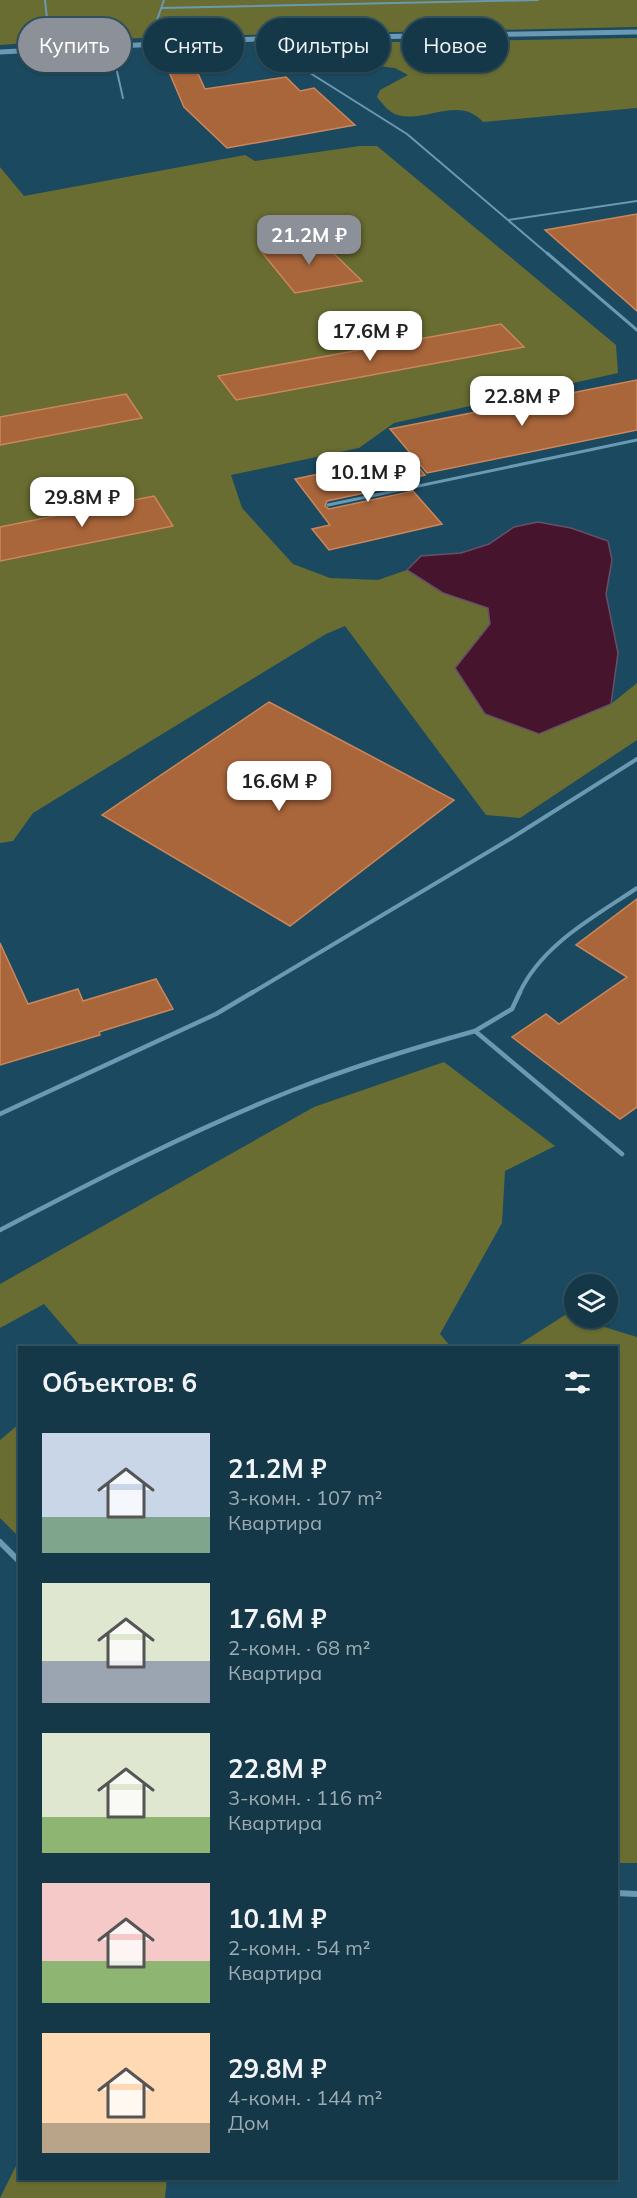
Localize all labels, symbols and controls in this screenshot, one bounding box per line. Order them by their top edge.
chip: Купить [18,18,131,72]
chip: Снять [143,18,244,72]
chip: Фильтры [256,18,390,72]
chip: Новое [402,18,508,72]
pin: 21.2M ₽ [254,215,364,266]
text: 21.2M ₽ [271,222,347,247]
pin: 17.6M ₽ [315,311,425,362]
text: 17.6M ₽ [332,318,408,343]
pin: 22.8M ₽ [467,376,577,427]
text: 22.8M ₽ [484,383,560,408]
pin: 10.1M ₽ [313,452,423,503]
text: 10.1M ₽ [330,459,406,484]
pin: 29.8M ₽ [27,477,137,528]
text: 29.8M ₽ [44,484,120,509]
pin: 16.6M ₽ [224,761,334,812]
text: 16.6M ₽ [241,768,317,793]
map controls [564,1274,618,1328]
button: layers [564,1274,618,1328]
text: Объектов: 6 [42,1366,197,1399]
icon: filters [561,1366,594,1399]
text: 21.2M ₽ [228,1452,327,1485]
icon: home [90,1457,162,1529]
text: 3-комн. · 107 m² [228,1485,382,1510]
text: Квартира [228,1510,322,1535]
text: 17.6M ₽ [228,1602,327,1635]
icon: home [90,1607,162,1679]
text: 2-комн. · 68 m² [228,1635,370,1660]
text: Квартира [228,1660,322,1685]
text: 22.8M ₽ [228,1752,327,1785]
icon: home [90,1757,162,1829]
text: 3-комн. · 116 m² [228,1785,382,1810]
text: Квартира [228,1810,322,1835]
text: 10.1M ₽ [228,1902,327,1935]
icon: home [90,1907,162,1979]
text: 2-комн. · 54 m² [228,1935,370,1960]
text: Квартира [228,1960,322,1985]
text: 29.8M ₽ [228,2052,327,2085]
icon: home [90,2057,162,2129]
text: 4-комн. · 144 m² [228,2085,382,2110]
text: Дом [228,2110,269,2135]

